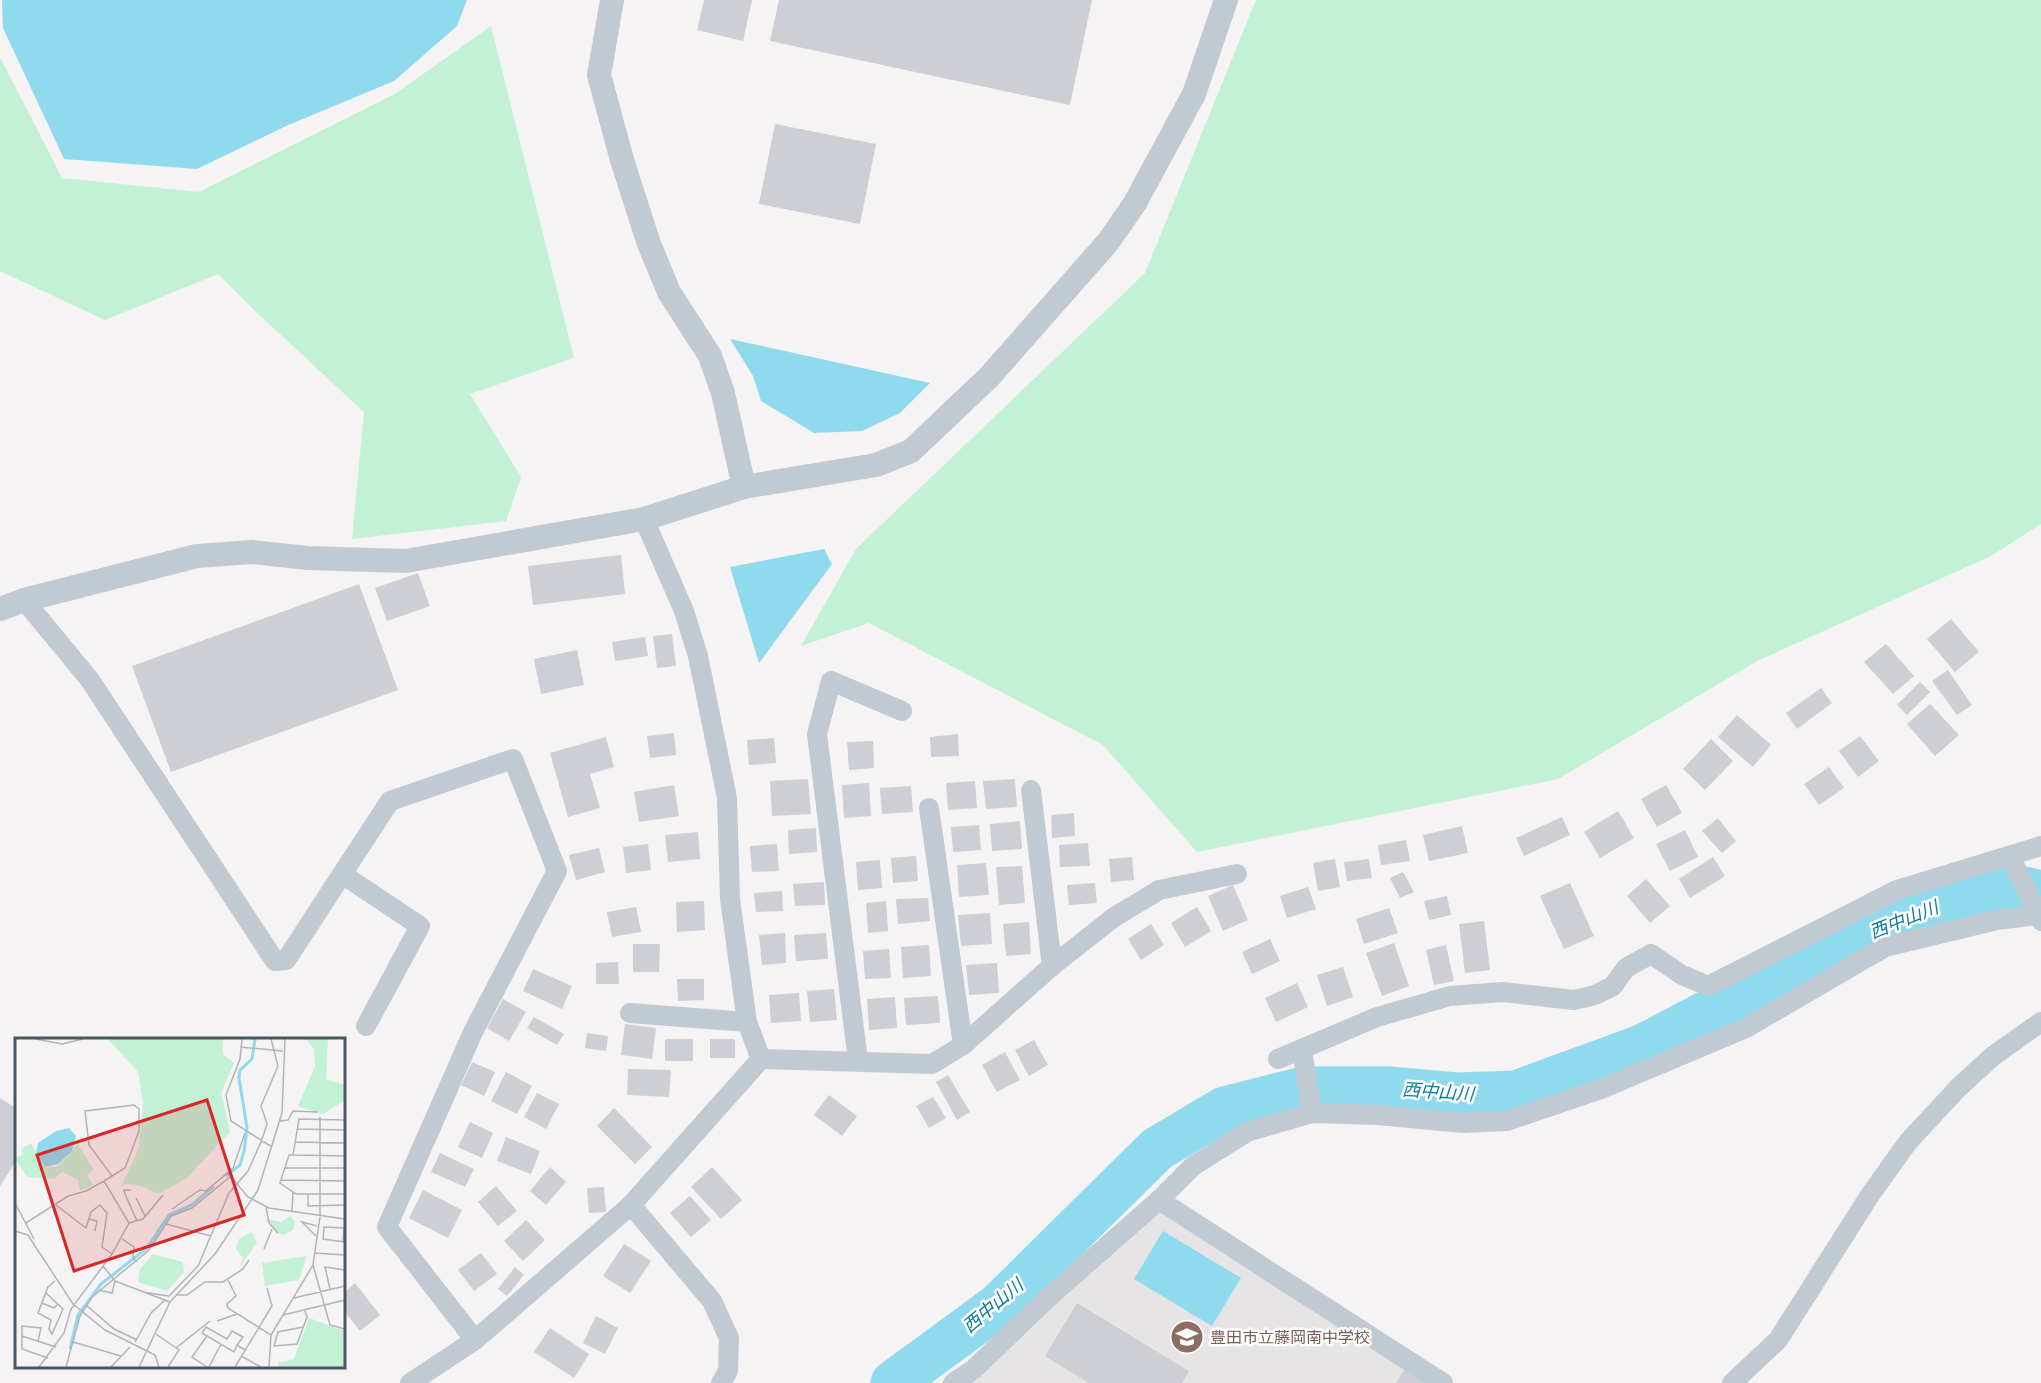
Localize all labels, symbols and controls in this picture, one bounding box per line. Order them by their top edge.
water label: 西中山川 [1866,895,1943,944]
inset map [15,1038,345,1368]
water label: 西中山川 [1401,1078,1477,1106]
water label: 西中山川 [958,1272,1029,1338]
school or university icon: 豊田市立藤岡南中学校 [1169,1319,1205,1355]
place label: 豊田市立藤岡南中学校 [1210,1327,1370,1347]

